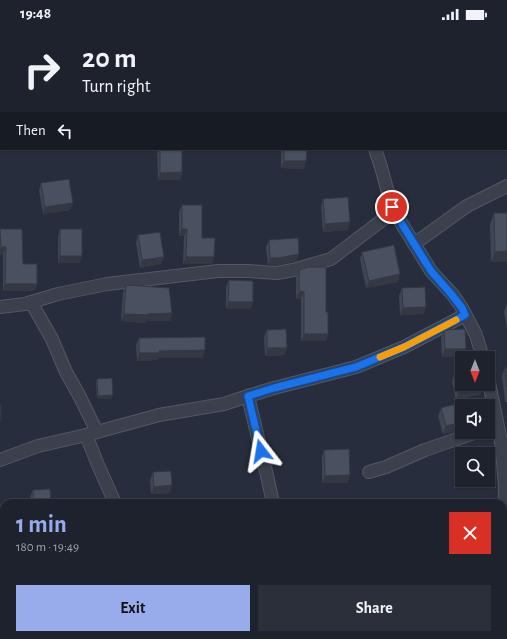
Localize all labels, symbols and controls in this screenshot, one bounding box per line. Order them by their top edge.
text: 19:48 [20,6,51,21]
icon: right [16,44,68,96]
text: 20 m [82,45,137,73]
text: Turn right [82,78,151,96]
icon: left [54,120,76,142]
text: Then [16,123,46,138]
pin [375,190,409,224]
icon: arrive [381,196,403,218]
north arrow [455,351,495,391]
map controls [455,351,495,487]
button: sound [455,399,495,439]
position arrow [240,430,282,472]
button: search [455,447,495,487]
button: close [449,512,491,554]
text: 1 min [16,513,67,537]
text: 180 m · 19:49 [16,541,79,554]
button: Exit [16,585,250,631]
button: Share [258,585,491,631]

